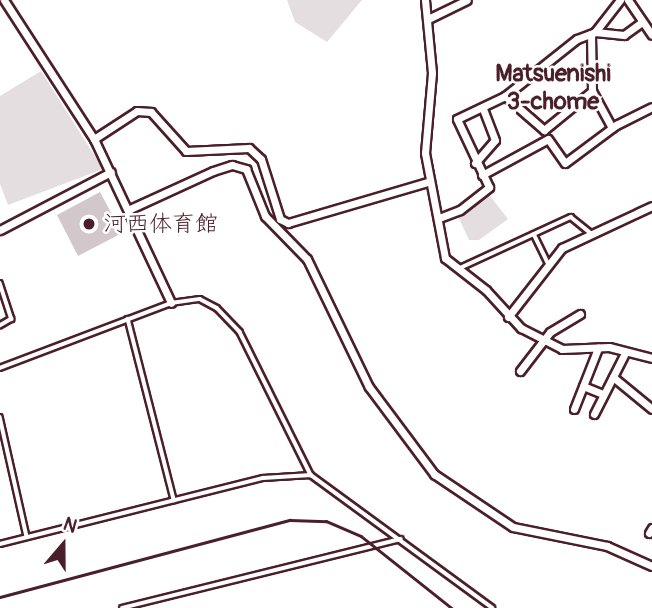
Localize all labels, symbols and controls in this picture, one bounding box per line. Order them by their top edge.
district label: Matsuenishi 3-chome [495,60,611,116]
place label: 河西体育館 [103,210,218,238]
marker: 河西体育館 [81,216,97,232]
north arrow [28,510,98,580]
text: N [60,512,80,539]

